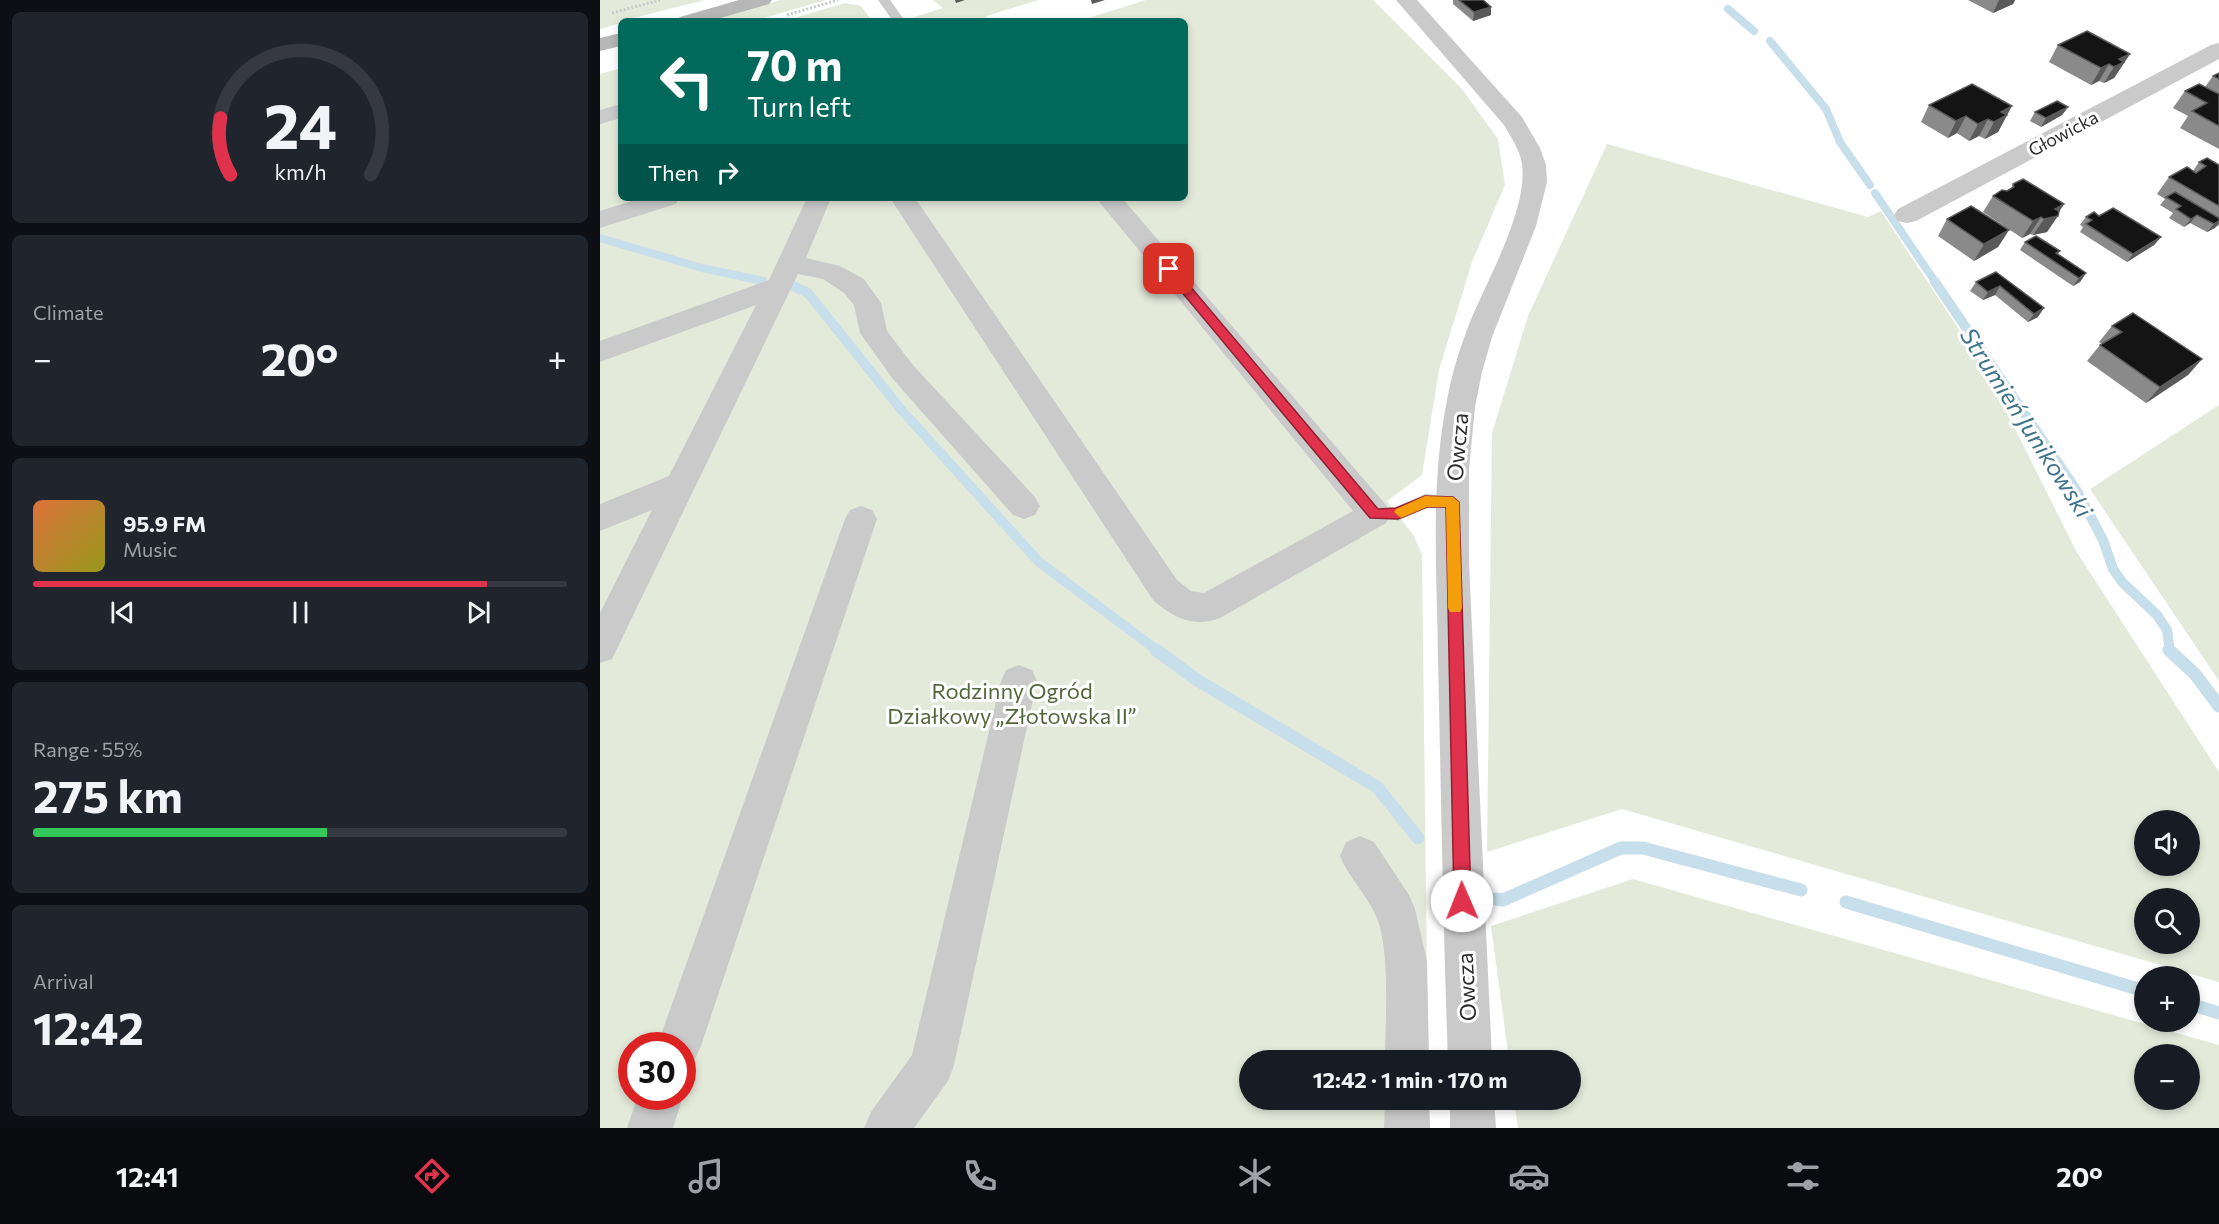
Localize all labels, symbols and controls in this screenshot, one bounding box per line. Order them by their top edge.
text: 70 m [747,38,842,90]
icon: left [648,42,726,120]
text: 24 [264,86,336,162]
text: Turn left [747,90,851,123]
street label: Głowicka [2024,105,2102,161]
icon: right [711,156,744,189]
text: km/h [274,158,326,184]
text: Then [648,159,699,186]
pin [1143,243,1194,294]
icon: arrive [1152,252,1185,285]
text: Climate [33,300,103,324]
water label: Strumień Junikowski [1955,322,2100,523]
text: 20° [261,330,339,385]
text: − [33,337,52,378]
text: + [548,337,567,378]
street label: Owcza [1441,412,1473,482]
text: 95.9 FM [123,510,206,537]
text: Music [123,537,177,561]
icon: previous [106,596,139,629]
icon: pause [284,596,317,629]
icon: next [462,596,495,629]
park label: Rodzinny Ogród Działkowy „Złotowska II” [887,677,1137,729]
text: Range · 55% [33,737,142,761]
text: 275 km [33,767,183,822]
map controls [2134,810,2200,1110]
button: sound [2134,810,2200,876]
position arrow [1430,869,1494,933]
button: search [2134,888,2200,954]
street label: Owcza [1451,952,1481,1022]
button: + [2134,966,2200,1032]
text: Arrival [33,969,94,993]
text: 12:42 [33,999,144,1054]
speed limit sign: 30 [618,1032,696,1110]
button: − [2134,1044,2200,1110]
text: 12:42 · 1 min · 170 m [1313,1066,1507,1093]
icon: directions [411,1155,453,1197]
icon: music [685,1155,727,1197]
icon: phone [959,1155,1001,1197]
icon: climate [1234,1155,1276,1197]
icon: car [1508,1155,1550,1197]
icon: filters [1782,1155,1824,1197]
text: 12:41 [116,1160,179,1193]
text: 20° [2056,1160,2103,1193]

